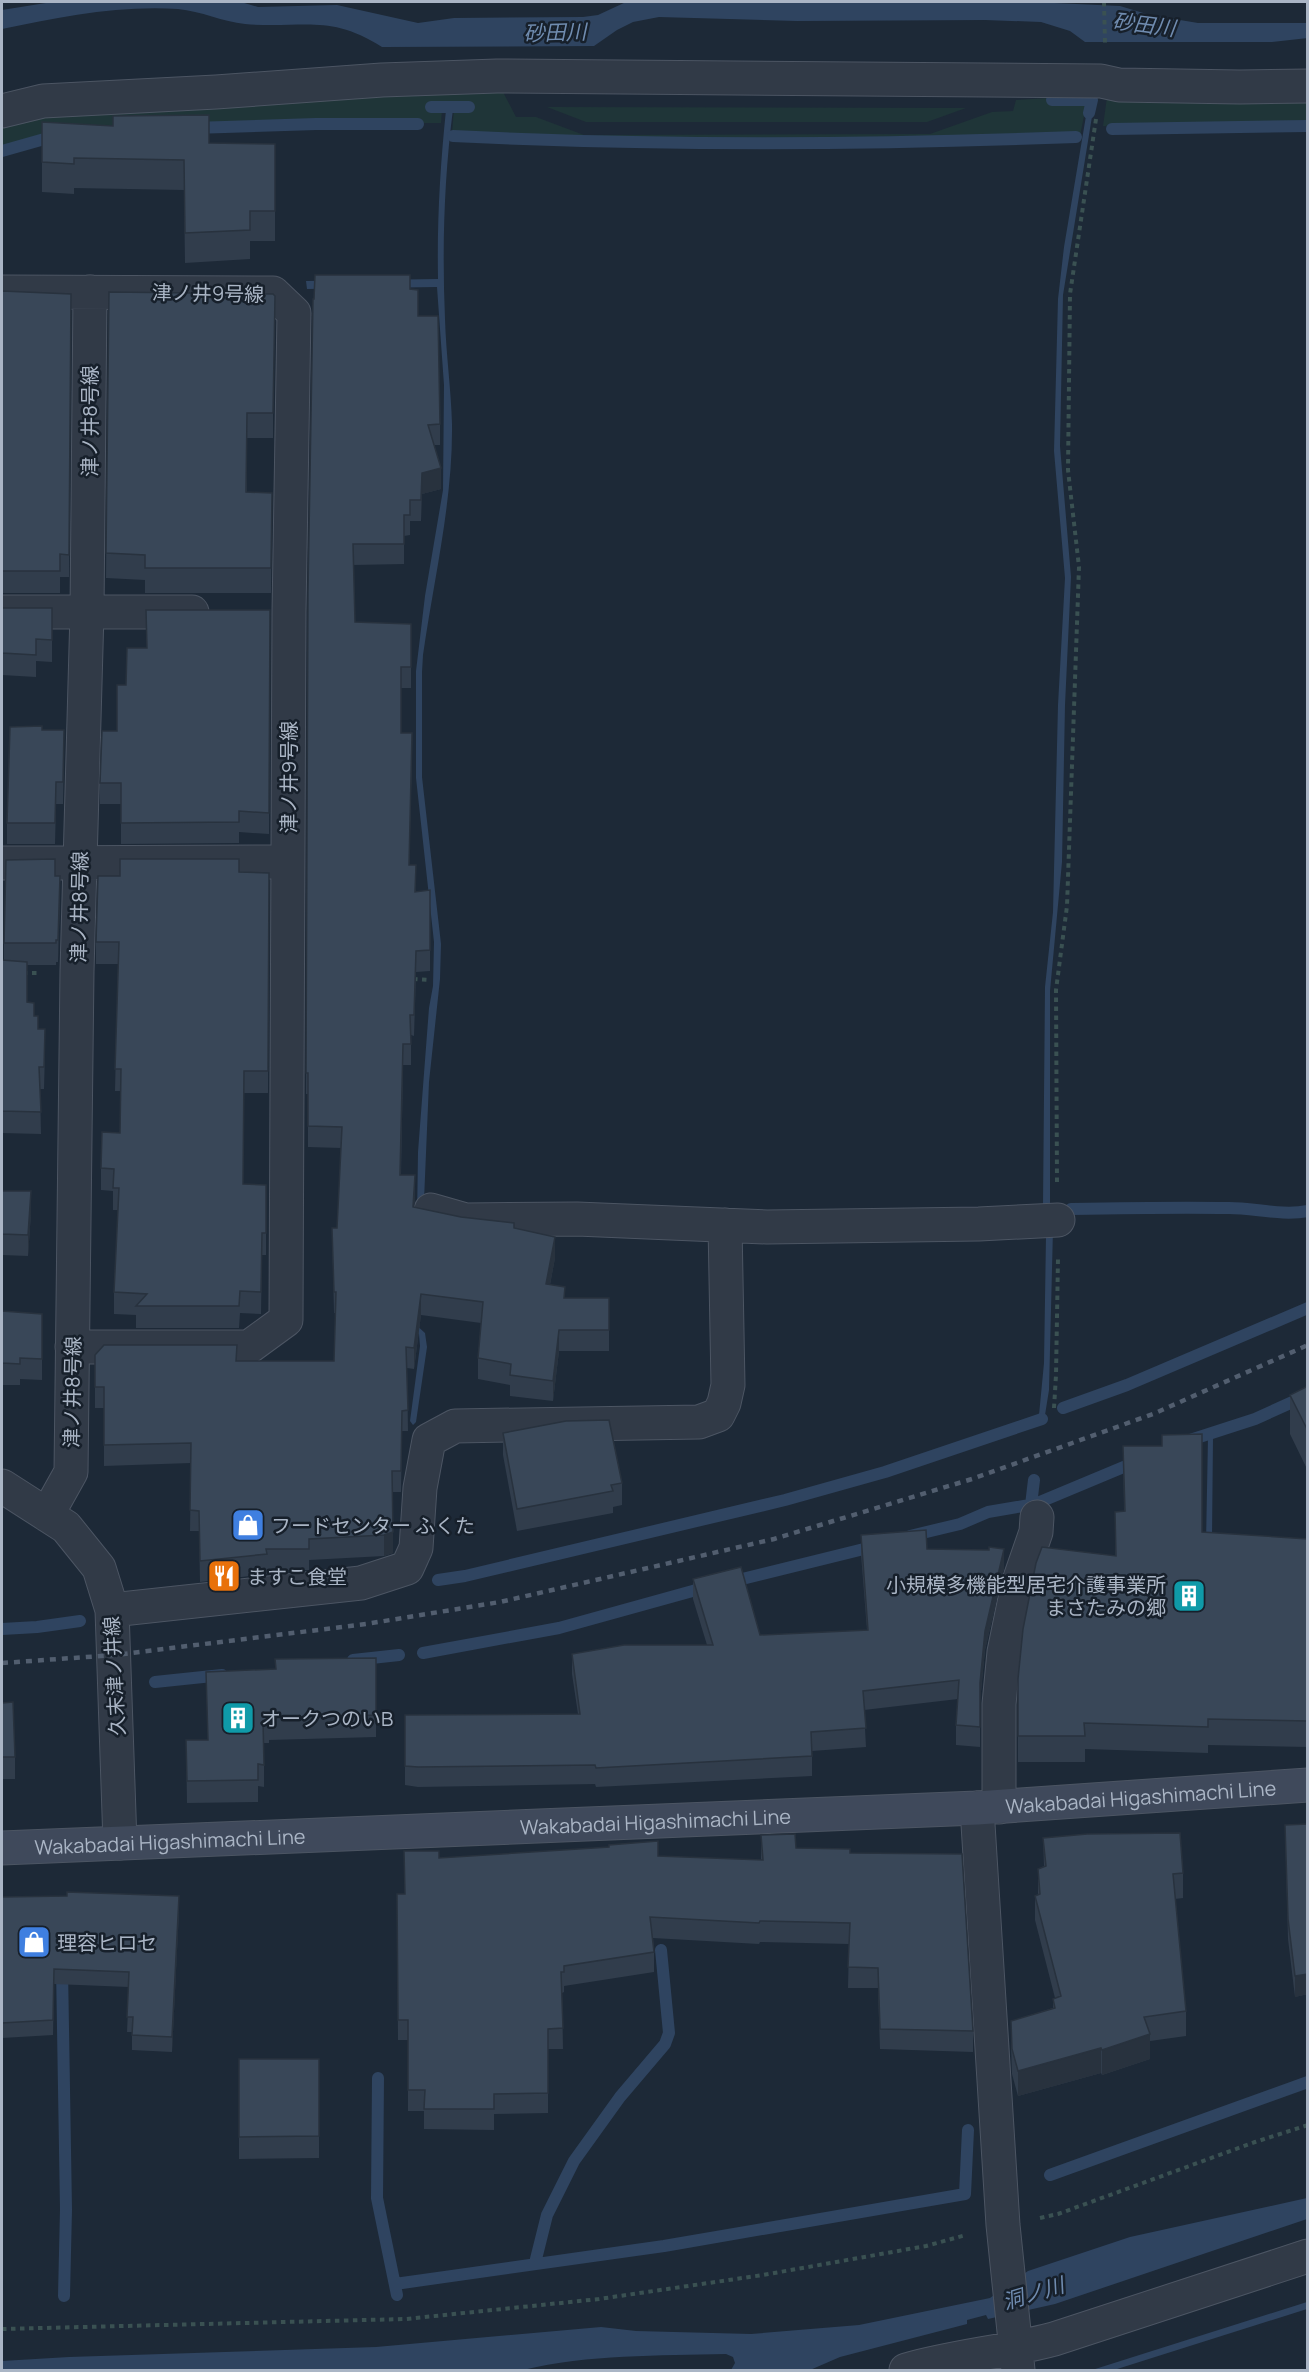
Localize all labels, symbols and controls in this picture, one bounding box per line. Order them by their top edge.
water label: 砂田川 [1111,6,1179,42]
water label: 砂田川 [523,17,589,47]
street label: 津ノ井9号線 [152,279,264,307]
street label: 津ノ井8号線 [76,365,103,477]
street label: 津ノ井9号線 [275,721,302,833]
street label: 津ノ井8号線 [65,851,93,963]
street label: 津ノ井8号線 [58,1336,86,1448]
shop icon: フードセンター ふくた [230,1507,266,1543]
place label: フードセンター ふくた [271,1512,475,1539]
restaurant icon: ますこ食堂 [206,1558,242,1594]
place label: ますこ食堂 [247,1563,347,1590]
place label: 小規模多機能型居宅介護事業所 まさたみの郷 [886,1571,1166,1621]
building icon: 小規模多機能型居宅介護事業所 まさたみの郷 [1171,1578,1207,1614]
street label: 久末津ノ井線 [97,1615,131,1737]
building icon: オークつのいB [220,1700,256,1736]
place label: オークつのいB [261,1705,393,1732]
street label: Wakabadai Higashimachi Line [1005,1774,1277,1819]
street label: Wakabadai Higashimachi Line [519,1802,791,1840]
street label: Wakabadai Higashimachi Line [34,1822,306,1860]
shop icon: 理容ヒロセ [16,1924,52,1960]
place label: 理容ヒロセ [57,1929,157,1956]
water label: 洞ノ川 [999,2270,1069,2316]

